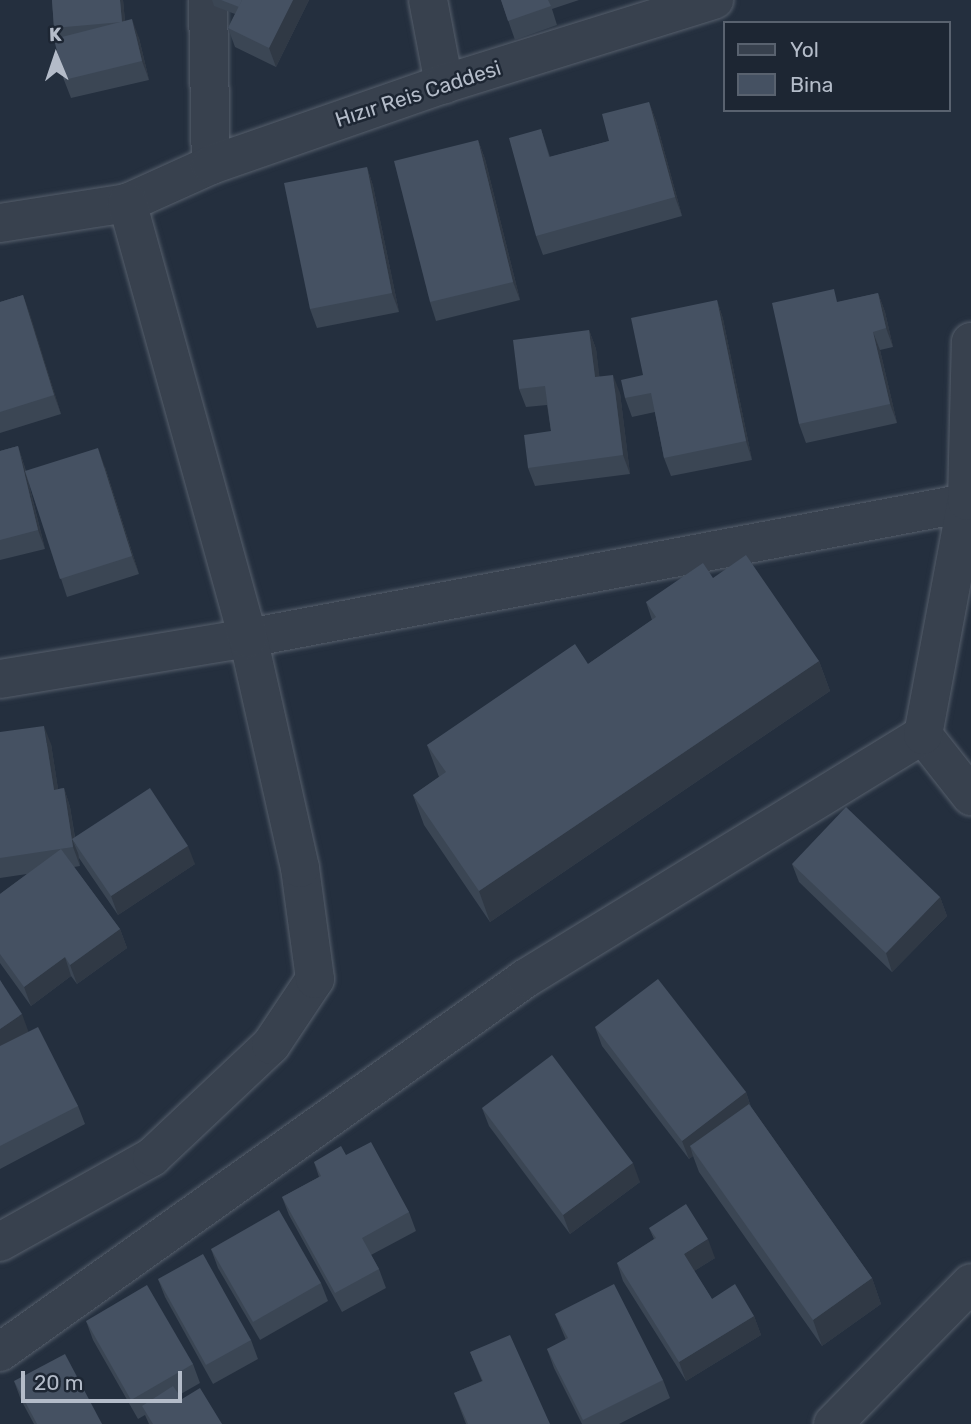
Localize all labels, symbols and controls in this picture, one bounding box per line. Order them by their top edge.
north arrow [21,21,91,91]
legend [722,21,950,112]
text: K [49,23,62,46]
text: Yol [790,37,819,62]
street label: Hızır Reis Caddesi [332,55,504,133]
text: Bina [790,72,833,97]
scale bar [24,1358,186,1402]
text: 20 m [34,1370,83,1395]

